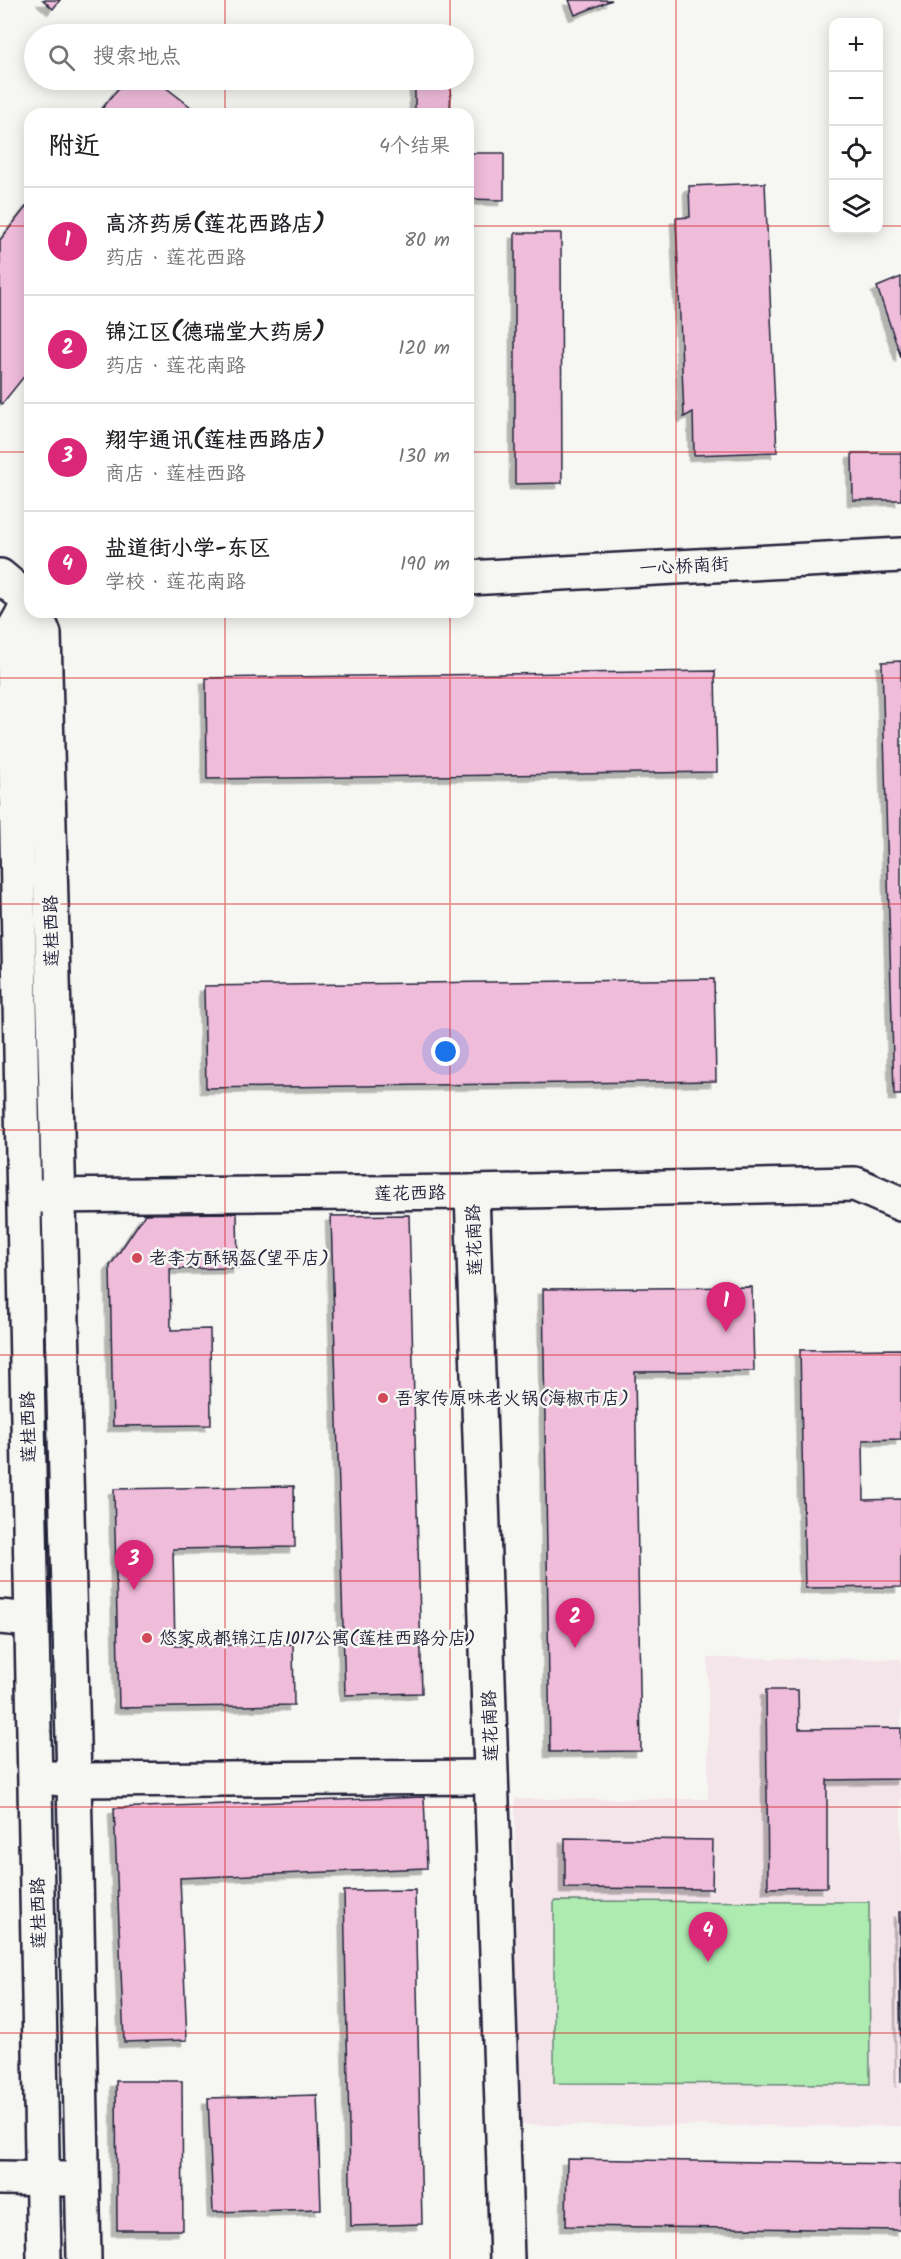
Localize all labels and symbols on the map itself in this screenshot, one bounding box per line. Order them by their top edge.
street label: 一心桥南街 [638,551,730,584]
street label: 莲桂西路 [37,895,68,967]
your location [431,1037,460,1066]
street label: 莲花西路 [374,1179,446,1210]
street label: 莲花南路 [460,1203,491,1276]
place label: 老李方酥锅盔(望平店) [149,1245,329,1274]
marker: 老李方酥锅盔(望平店) [130,1251,144,1265]
pin: 1 [706,1282,746,1332]
place label: 吾家传原味老火锅(海椒市店) [395,1385,629,1414]
street label: 莲桂西路 [14,1391,45,1463]
marker: 吾家传原味老火锅(海椒市店) [376,1391,390,1405]
pin: 3 [114,1540,154,1590]
pin: 2 [556,1598,594,1648]
place label: 悠家成都锦江店1017公寓(莲桂西路分店) [159,1625,475,1654]
marker: 悠家成都锦江店1017公寓(莲桂西路分店) [140,1631,154,1645]
street label: 莲花南路 [476,1689,507,1762]
street label: 莲桂西路 [24,1877,55,1949]
pin: 4 [688,1912,728,1962]

